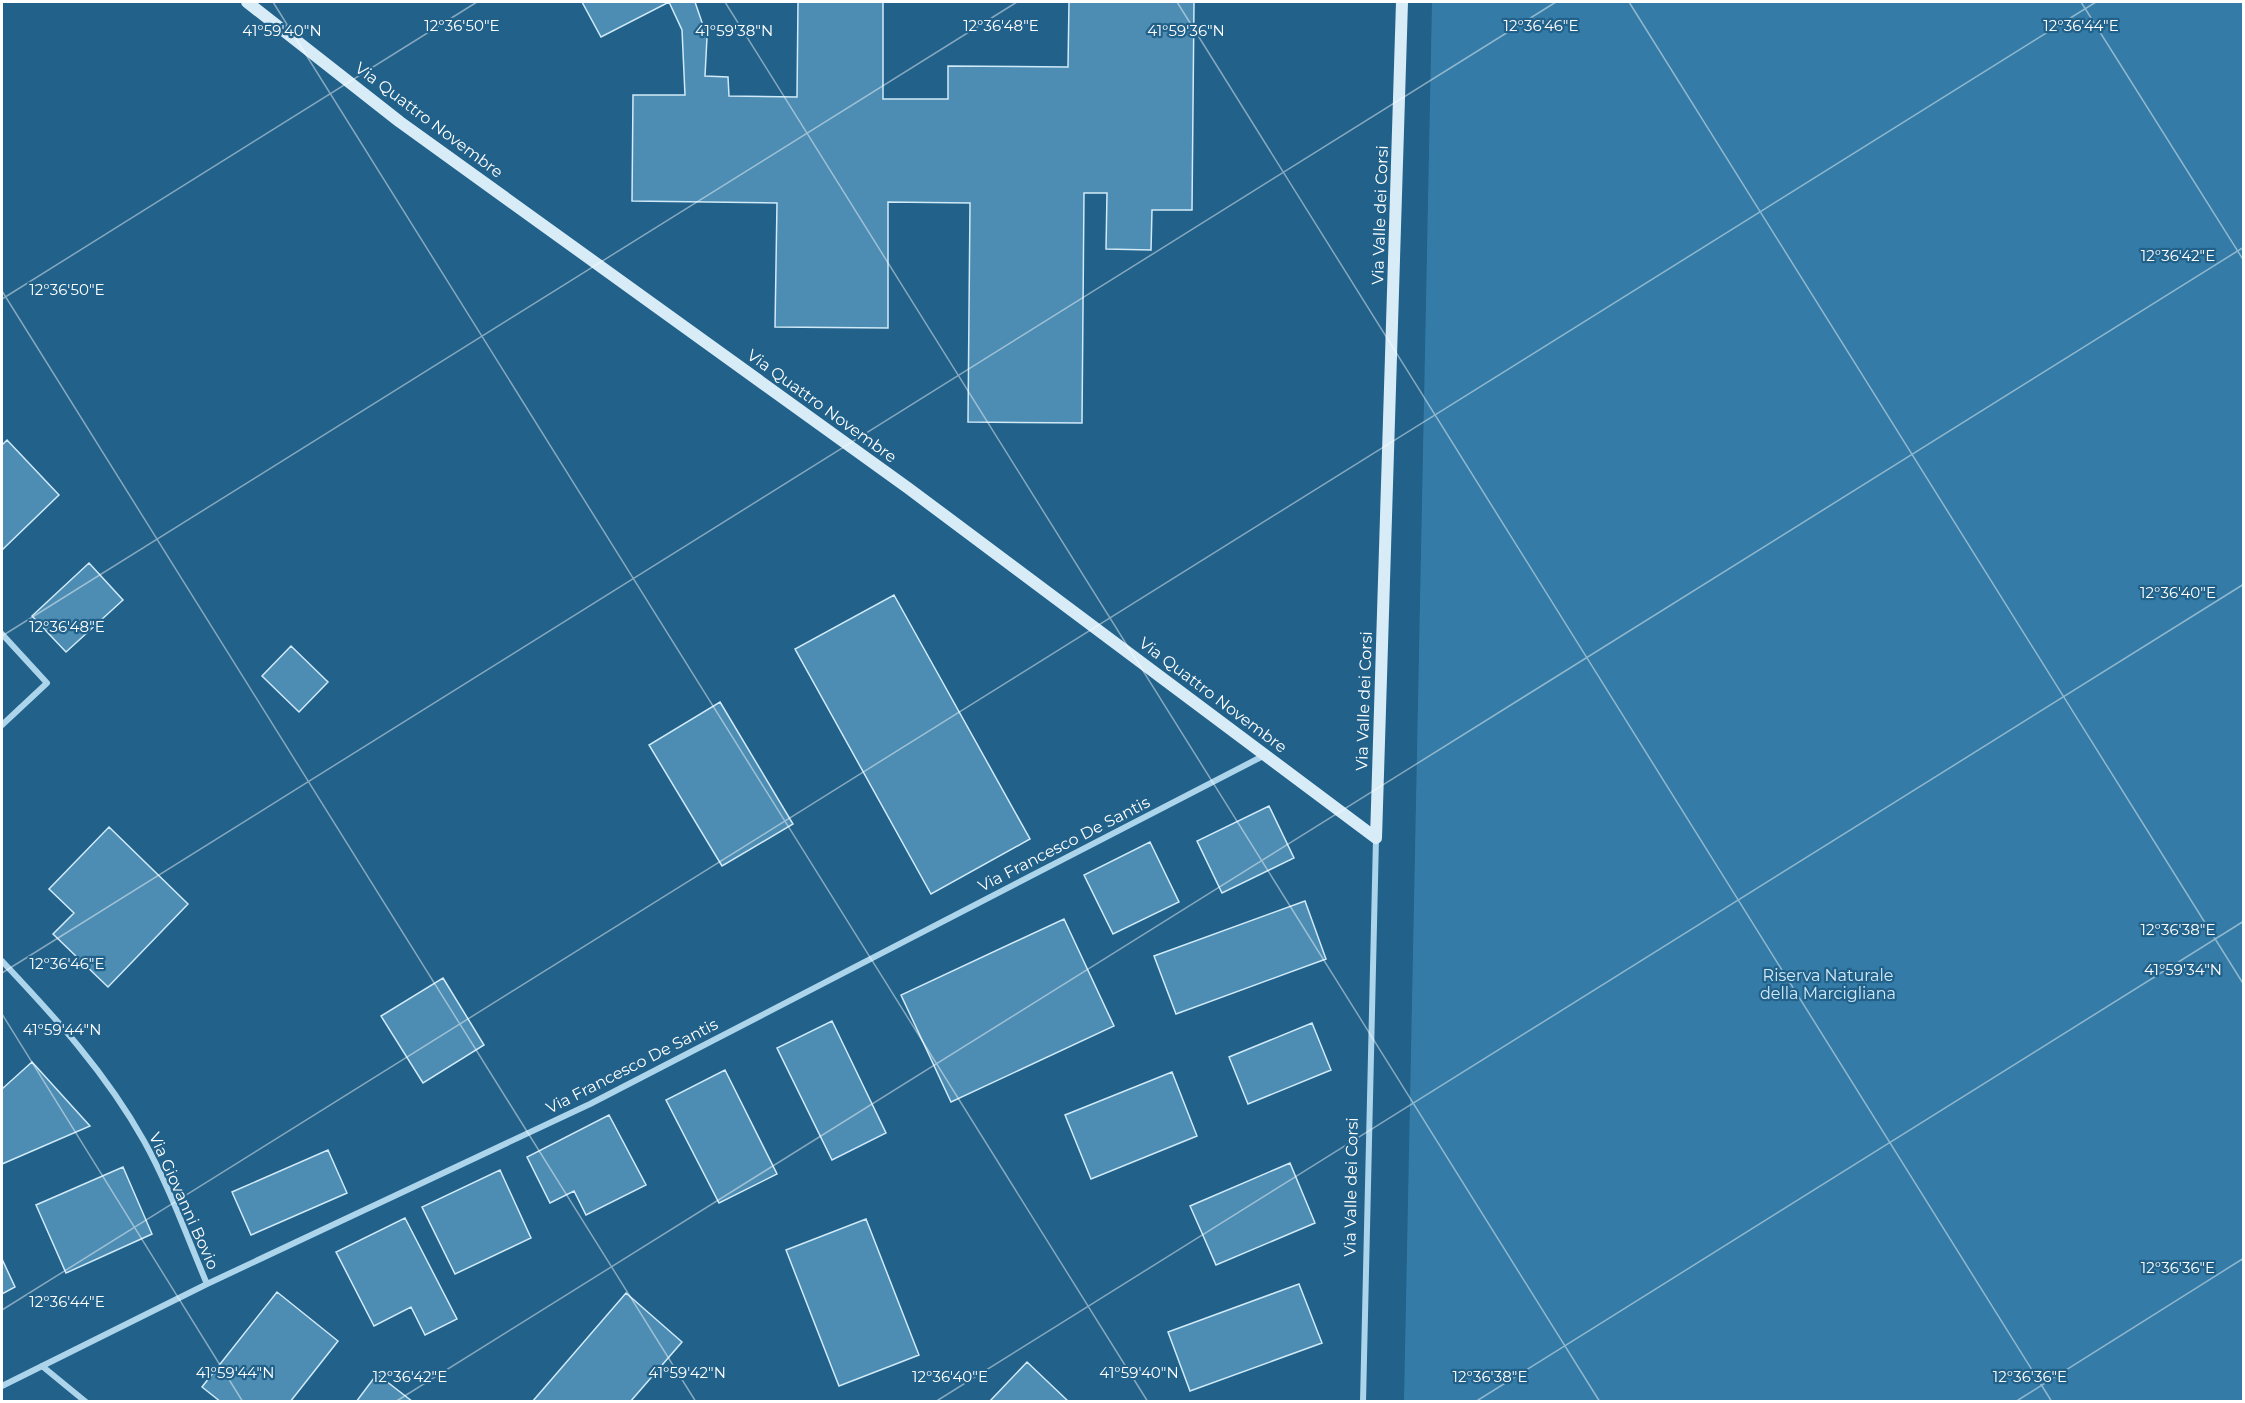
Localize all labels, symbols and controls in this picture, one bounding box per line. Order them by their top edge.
text: 12°36'50"E [424,16,500,35]
text: 12°36'48"E [963,16,1039,35]
text: 12°36'46"E [1504,16,1578,35]
text: 12°36'44"E [2043,16,2119,35]
text: 41°59'40"N [242,21,322,40]
text: 41°59'38"N [695,21,773,40]
text: 41°59'36"N [1147,21,1225,40]
street label: Via Quattro Novembre [351,58,507,182]
street label: Via Valle dei Corsi [1368,145,1392,285]
text: 12°36'42"E [2141,246,2215,265]
text: 12°36'50"E [29,280,105,299]
street label: Via Quattro Novembre [744,345,900,467]
text: 12°36'40"E [2140,583,2216,602]
text: 12°36'48"E [29,617,105,636]
street label: Via Valle dei Corsi [1352,631,1376,771]
street label: Via Quattro Novembre [1135,633,1291,757]
street label: Via Francesco De Santis [975,792,1153,896]
text: 12°36'38"E [2141,920,2215,939]
text: 12°36'46"E [30,954,104,973]
text: 41°59'34"N [2144,960,2222,979]
park label: Riserva Naturale della Marcigliana [1760,966,1896,1003]
street label: Via Francesco De Santis [543,1014,721,1118]
text: 41°59'44"N [23,1020,101,1039]
street label: Via Valle dei Corsi [1340,1117,1362,1257]
street label: Via Giovanni Bovio [145,1129,223,1273]
text: 12°36'36"E [2141,1258,2215,1277]
text: 12°36'44"E [29,1292,105,1311]
text: 41°59'44"N [196,1363,274,1382]
text: 41°59'42"N [648,1363,726,1382]
text: 41°59'40"N [1099,1363,1179,1382]
text: 12°36'42"E [373,1367,447,1386]
text: 12°36'40"E [912,1367,988,1386]
text: 12°36'38"E [1453,1367,1527,1386]
text: 12°36'36"E [1993,1367,2067,1386]

